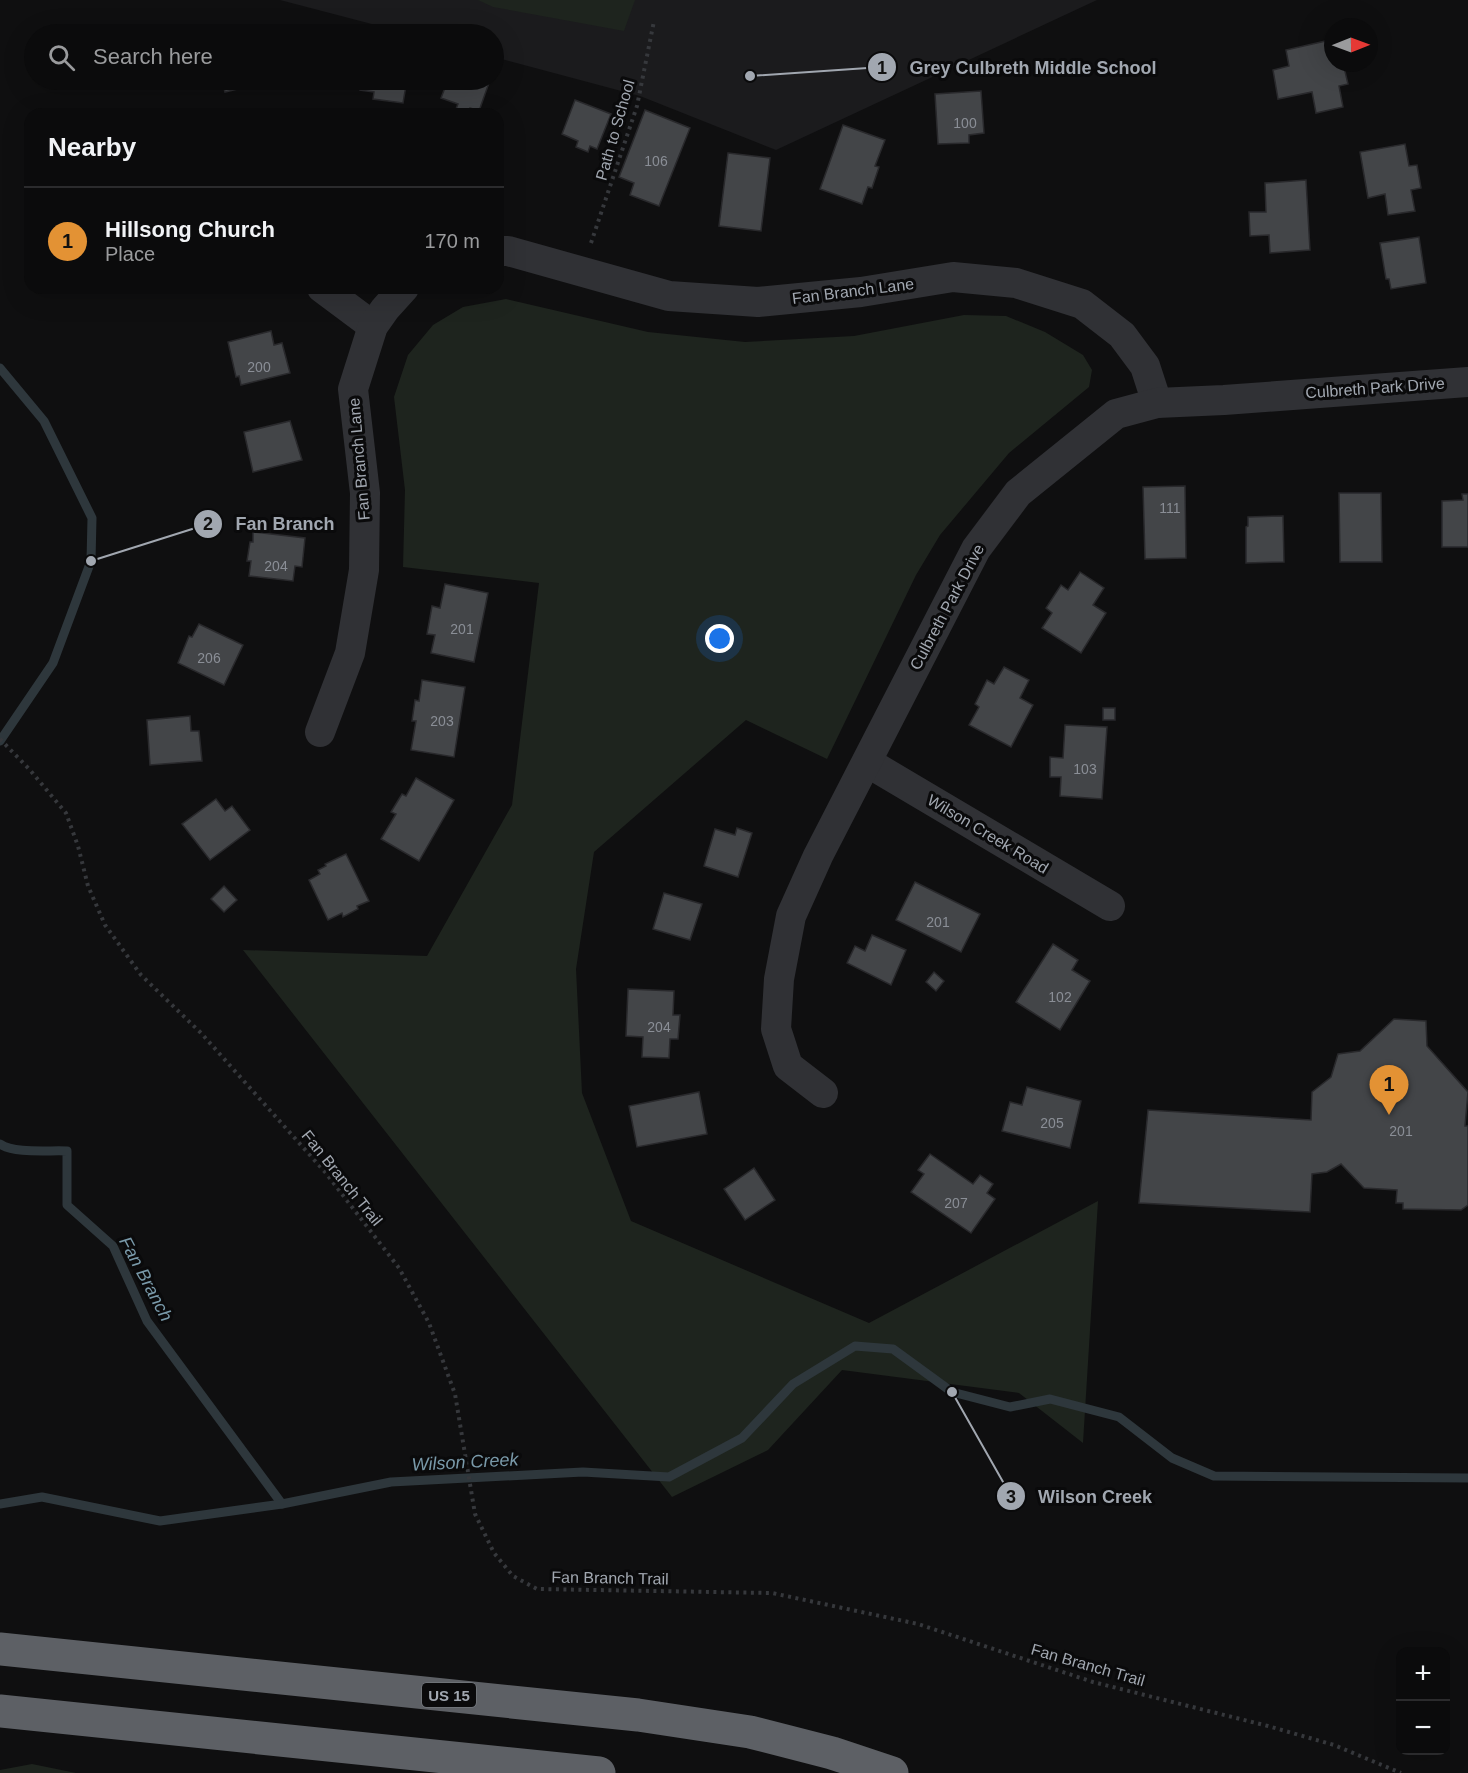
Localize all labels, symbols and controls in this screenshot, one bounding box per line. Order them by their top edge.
north arrow [1324,18,1378,72]
search box [24,24,504,90]
icon: search [45,41,78,74]
text: Search here [93,44,213,69]
callout: Grey Culbreth Middle School [867,49,1168,85]
text: 1 [877,58,887,78]
text: Grey Culbreth Middle School [909,58,1157,78]
street label: Path to School [592,78,638,182]
house number: 100 [953,115,977,131]
text: Nearby [48,132,136,162]
house number: 106 [644,153,668,169]
text: Hillsong Church [105,217,275,242]
text: 1 [62,230,73,252]
text: 170 m [424,230,480,252]
text: Place [105,243,155,265]
street label: Fan Branch Lane [791,275,915,307]
house number: 200 [247,359,271,375]
street label: Culbreth Park Drive [1305,375,1445,401]
street label: Fan Branch Lane [345,397,373,521]
house number: 111 [1159,500,1181,516]
callout: Fan Branch [193,506,346,542]
text: 2 [203,514,213,534]
text: Fan Branch [235,514,335,534]
street label: Culbreth Park Drive [907,541,987,673]
house number: 204 [264,558,288,574]
house number: 201 [450,621,474,637]
your location [705,624,734,653]
house number: 206 [197,650,221,666]
house number: 203 [430,713,454,729]
house number: 103 [1073,761,1097,777]
street label: Wilson Creek Road [925,791,1051,877]
house number: 201 [926,914,950,930]
house number: 102 [1048,989,1072,1005]
house number: 204 [647,1019,671,1035]
pin: 1 [1370,1066,1408,1115]
house number: 205 [1040,1115,1064,1131]
house number: 201 [1389,1123,1413,1139]
street label: Fan Branch Trail [298,1127,386,1229]
house number: 207 [944,1195,968,1211]
water label: Fan Branch [115,1233,177,1325]
water label: Wilson Creek [411,1449,520,1475]
callout: Wilson Creek [996,1478,1164,1514]
text: 3 [1006,1487,1016,1507]
text: Wilson Creek [1038,1487,1153,1507]
street label: Fan Branch Trail [551,1568,669,1588]
street label: Fan Branch Trail [1029,1641,1147,1689]
map controls [1396,1647,1450,1755]
button: + [1396,1647,1450,1701]
road number: US 15 [422,1683,476,1707]
button: − [1396,1701,1450,1755]

